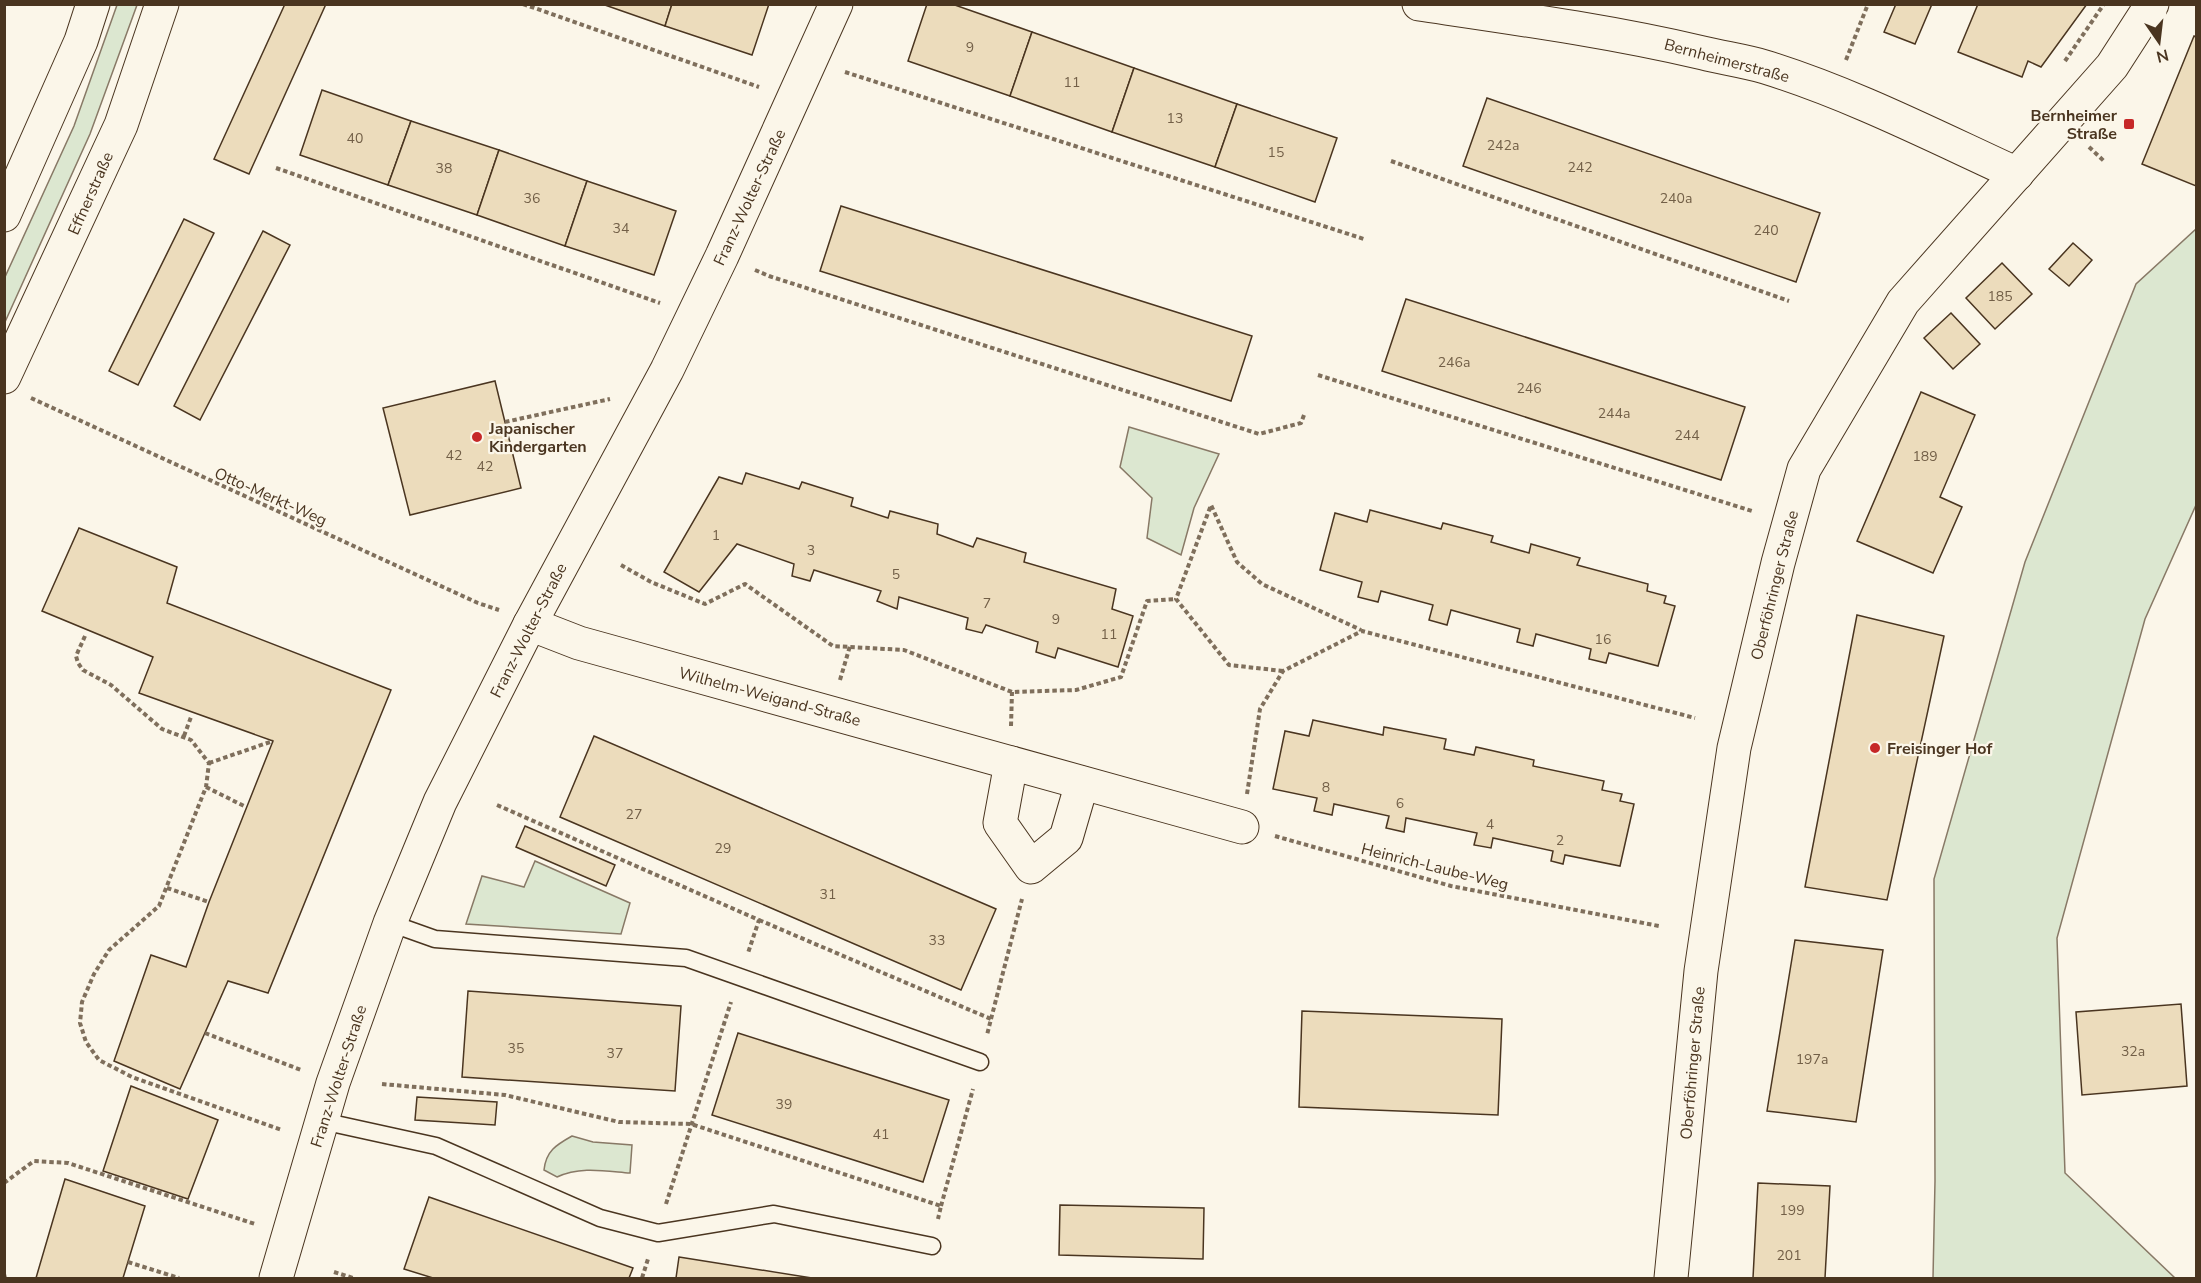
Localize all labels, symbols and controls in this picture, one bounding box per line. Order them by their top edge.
north arrow [2129,12,2189,72]
street label: Bernheimerstraße [1662,34,1792,88]
house number: 9 [966,38,974,57]
text: N [2154,43,2171,68]
house number: 11 [1064,73,1080,92]
place label: Bernheimer Straße [2031,105,2118,145]
house number: 13 [1167,109,1183,128]
marker: Bernheimer Straße [2122,117,2136,131]
street label: Franz-Wolter-Straße [709,125,791,269]
house number: 40 [347,129,363,148]
house number: 242a [1487,136,1519,155]
house number: 15 [1268,143,1284,162]
street label: Effnerstraße [63,148,119,238]
house number: 242 [1567,158,1593,177]
house number: 38 [436,159,452,178]
house number: 36 [524,189,540,208]
house number: 240a [1660,189,1692,208]
house number: 34 [613,219,629,238]
house number: 240 [1753,221,1779,240]
house number: 185 [1987,287,2013,306]
house number: 246a [1438,353,1470,372]
house number: 246 [1516,379,1542,398]
house number: 244a [1598,404,1630,423]
place label: Japanischer Kindergarten [488,418,587,458]
house number: 244 [1674,426,1700,445]
marker: Japanischer Kindergarten [470,430,484,444]
house number: 42 [446,446,462,465]
house number: 189 [1912,447,1938,466]
house number: 42 [477,457,493,476]
street label: Otto-Merkt-Weg [211,462,330,532]
street label: Oberföhringer Straße [1746,508,1804,662]
house number: 1 [712,526,720,545]
house number: 3 [807,541,815,560]
street label: Franz-Wolter-Straße [485,559,572,702]
house number: 5 [892,565,900,584]
house number: 7 [983,594,991,613]
house number: 9 [1052,610,1060,629]
house number: 11 [1101,625,1117,644]
house number: 16 [1595,630,1611,649]
street label: Wilhelm-Weigand-Straße [676,662,863,732]
place label: Freisinger Hof [1887,738,1993,760]
marker: Freisinger Hof [1868,741,1882,755]
house number: 8 [1322,778,1330,797]
house number: 6 [1396,794,1404,813]
house number: 27 [626,805,642,824]
house number: 4 [1486,815,1494,834]
house number: 2 [1556,831,1564,850]
street label: Heinrich-Laube-Weg [1359,838,1511,896]
house number: 29 [715,839,731,858]
house number: 31 [820,885,836,904]
house number: 33 [929,931,945,950]
street label: Oberföhringer Straße [1675,986,1711,1141]
street label: Franz-Wolter-Straße [306,1002,372,1150]
house number: 35 [508,1039,524,1058]
house number: 32a [2121,1042,2145,1061]
house number: 37 [607,1044,623,1063]
house number: 197a [1796,1050,1828,1069]
house number: 39 [776,1095,792,1114]
house number: 41 [873,1125,889,1144]
house number: 199 [1779,1201,1805,1220]
house number: 201 [1776,1246,1802,1265]

